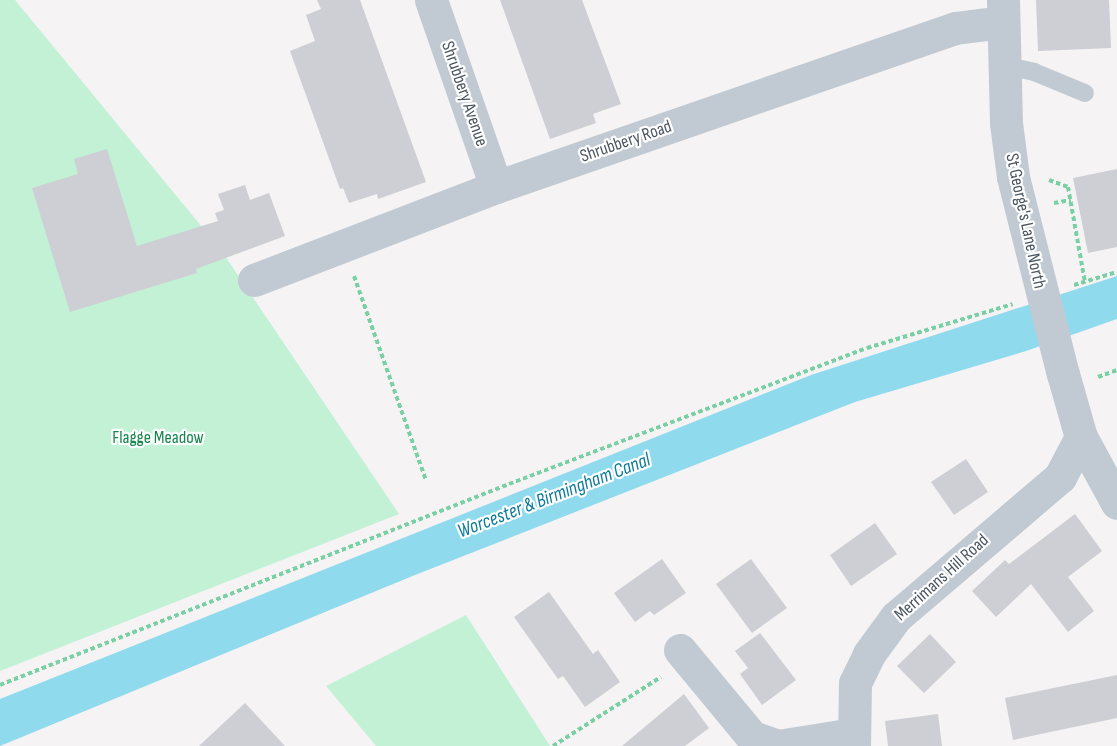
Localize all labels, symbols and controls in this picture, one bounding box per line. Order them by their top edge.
street label: Shrubbery Avenue [436,39,492,149]
street label: Shrubbery Road [577,116,675,168]
street label: St George's Lane North [1000,151,1050,291]
park label: Flagge Meadow [112,427,204,449]
water label: Worcester & Birmingham Canal [454,448,654,544]
street label: Merrimans Hill Road [890,530,994,626]

